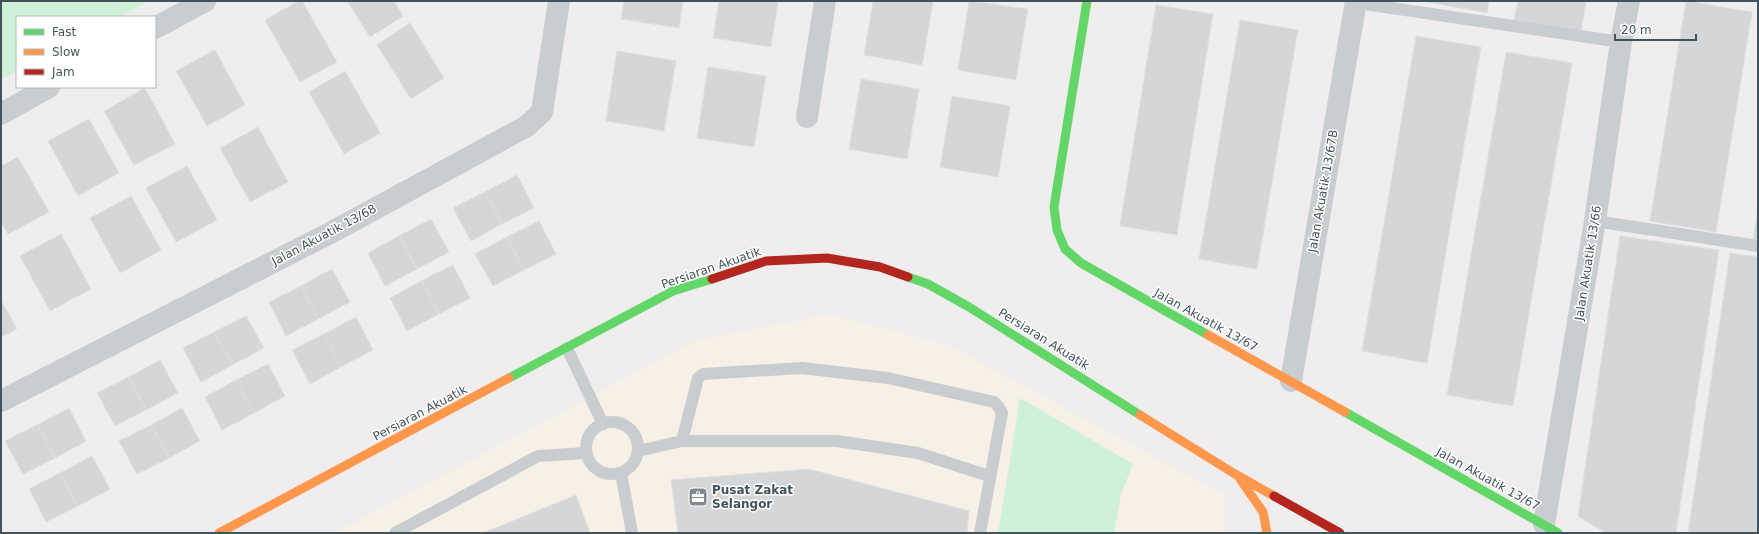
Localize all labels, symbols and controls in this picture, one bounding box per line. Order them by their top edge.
legend [16,16,156,88]
scale bar [1615,16,1696,42]
text: 20 m [1621,23,1652,37]
text: Fast [52,25,76,39]
text: Slow [52,45,80,59]
text: Jam [51,65,75,79]
street label: Jalan Akuatik 13/67B [1305,129,1341,254]
street label: Jalan Akuatik 13/68 [269,202,379,269]
street label: Jalan Akuatik 13/66 [1572,205,1604,322]
street label: Persiaran Akuatik [659,244,763,292]
street label: Jalan Akuatik 13/67 [1151,285,1260,354]
street label: Persiaran Akuatik [996,305,1092,373]
street label: Persiaran Akuatik [371,382,469,444]
street label: Jalan Akuatik 13/67 [1433,444,1542,513]
place label: Pusat Zakat Selangor [712,483,793,511]
office icon: Pusat Zakat Selangor [687,486,709,508]

